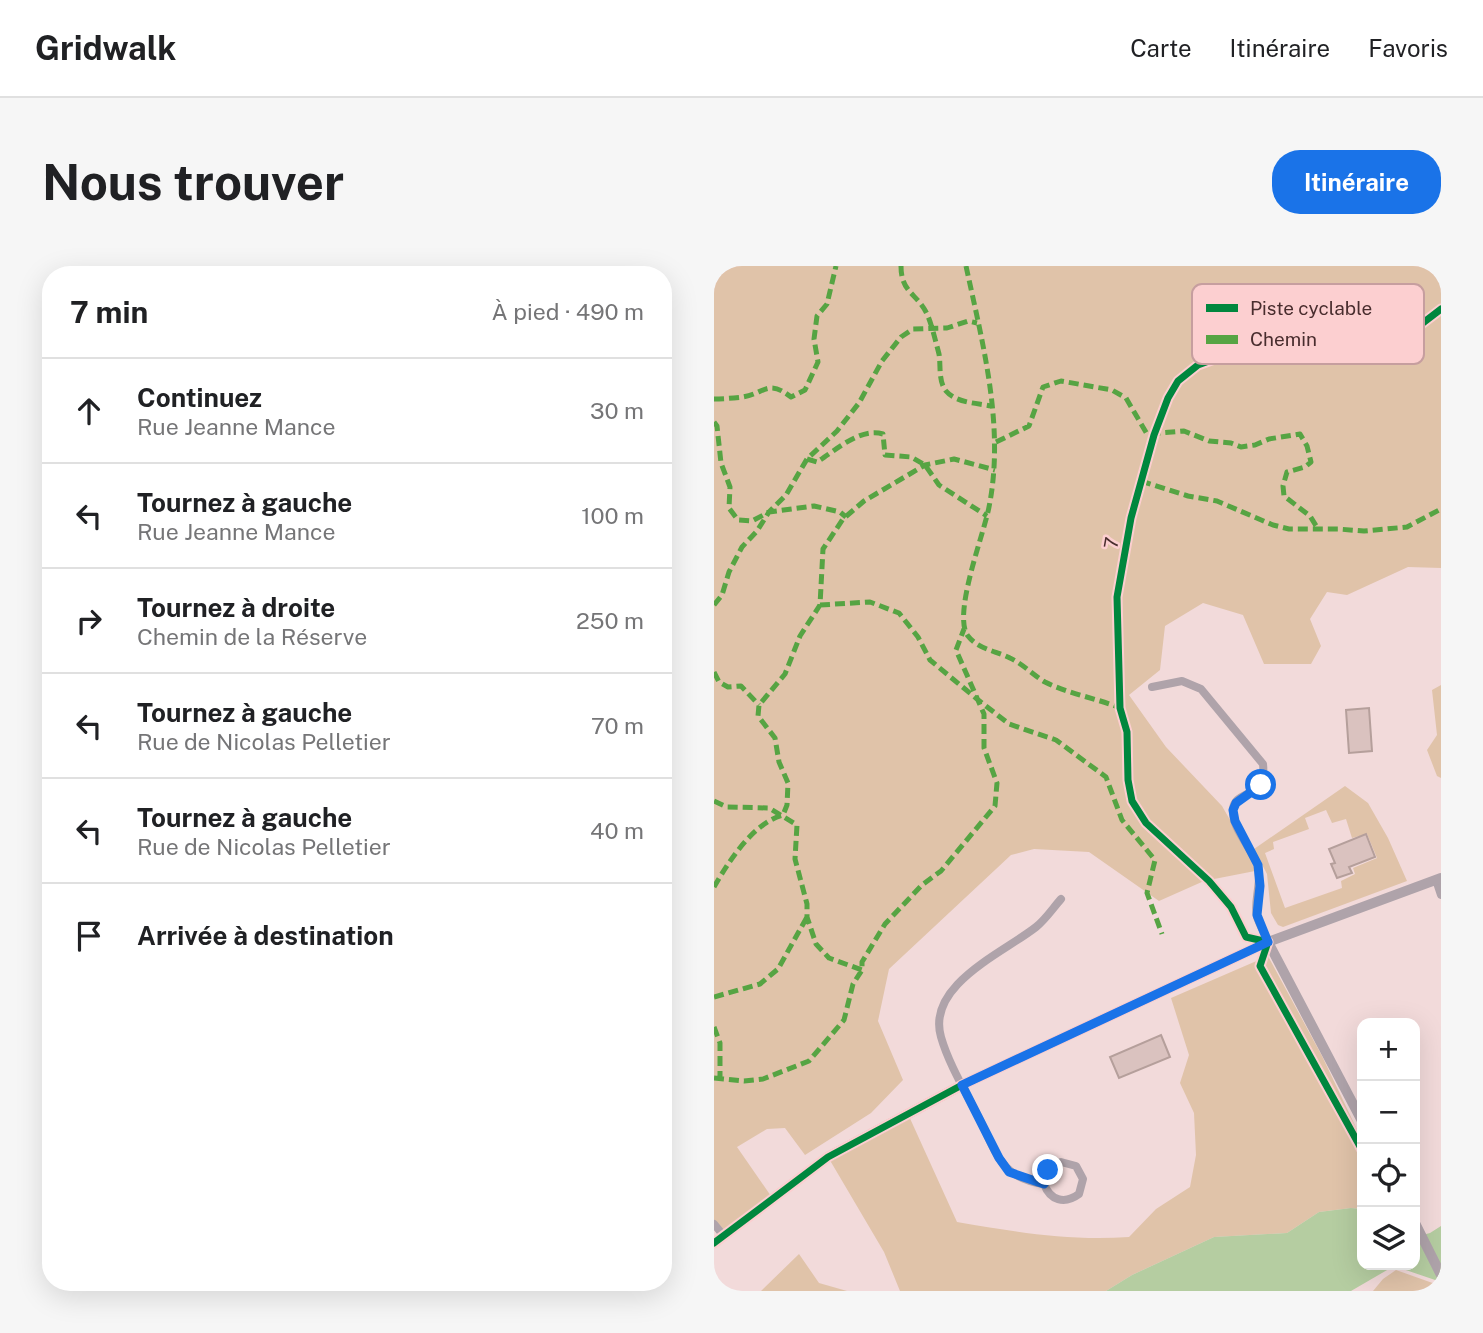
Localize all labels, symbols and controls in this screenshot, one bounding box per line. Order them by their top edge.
text: Gridwalk [35,29,176,67]
text: Carte [1130,34,1192,62]
text: Itinéraire [1230,34,1330,62]
text: Favoris [1368,34,1448,62]
button: Itinéraire [1272,150,1441,214]
text: Nous trouver [42,153,344,211]
legend [1192,284,1424,364]
text: 7 min [70,294,148,330]
text: Piste cyclable [1250,297,1372,319]
text: À pied · 490 m [491,298,644,325]
text: Chemin [1250,328,1317,350]
text: Continuez [137,382,262,413]
icon: ahead [70,392,108,430]
text: 30 m [590,397,644,424]
text: Rue Jeanne Mance [137,413,335,440]
text: Tournez à gauche [137,487,352,518]
icon: left [70,497,108,535]
text: 100 m [581,502,644,529]
text: Rue Jeanne Mance [137,518,335,545]
street label: 7 [1099,535,1123,551]
text: Tournez à droite [137,592,335,623]
icon: right [70,602,108,640]
text: 250 m [576,607,644,634]
text: Chemin de la Réserve [137,623,367,650]
text: Tournez à gauche [137,697,352,728]
icon: left [70,707,108,745]
text: 70 m [591,712,644,739]
text: Rue de Nicolas Pelletier [137,728,391,755]
route start [1245,769,1276,800]
text: Tournez à gauche [137,802,352,833]
icon: left [70,812,108,850]
text: 40 m [590,817,644,844]
text: Rue de Nicolas Pelletier [137,833,391,860]
icon: arrive [70,917,108,955]
text: Arrivée à destination [137,920,394,951]
map controls [1357,1018,1420,1270]
button: + [1357,1018,1420,1081]
button: − [1357,1081,1420,1144]
button: locate [1357,1144,1420,1207]
route end [1032,1154,1063,1185]
button: layers [1357,1207,1420,1270]

